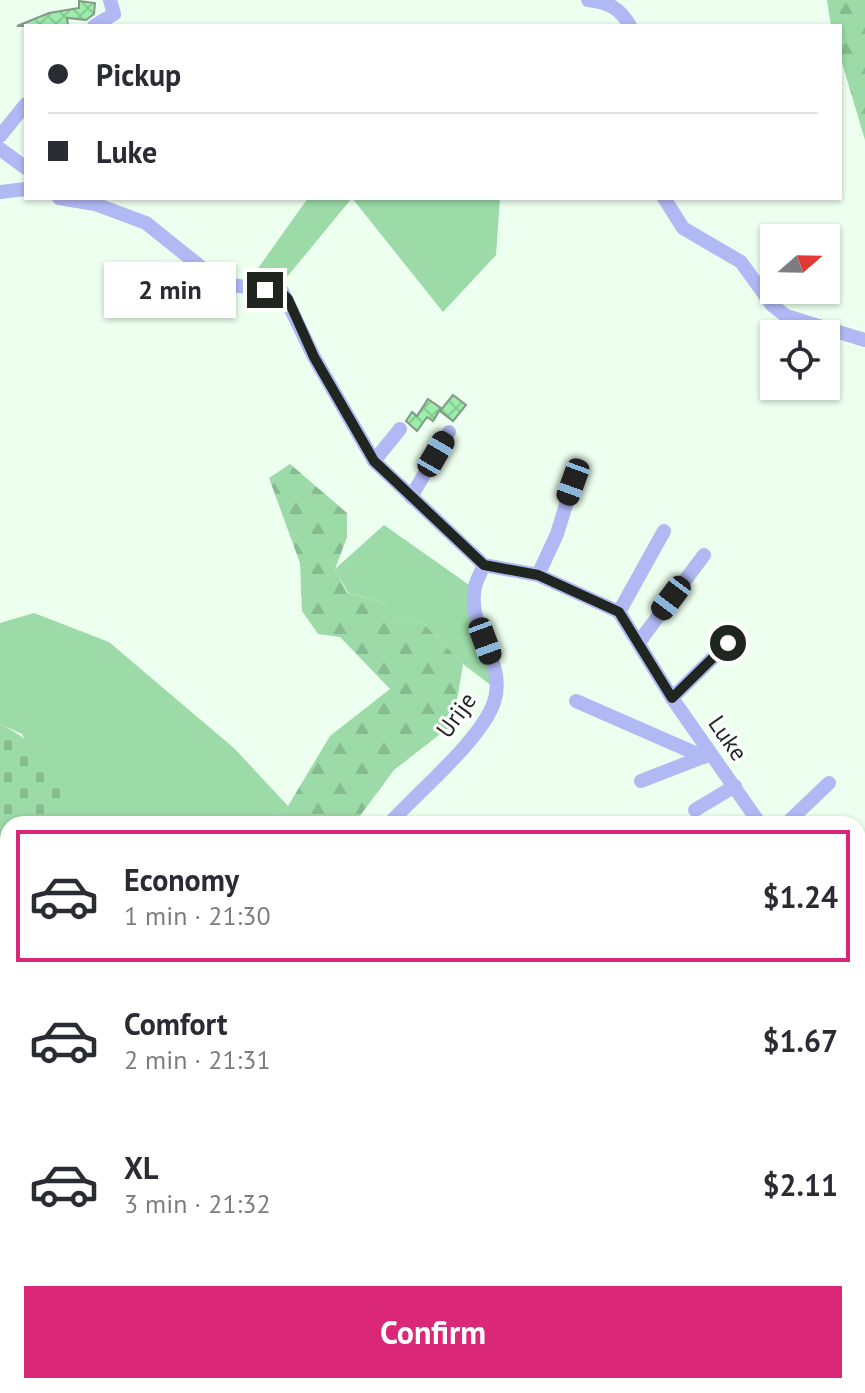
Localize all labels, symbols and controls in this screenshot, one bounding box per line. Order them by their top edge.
text: Pickup [96,55,181,94]
text: Luke [96,132,157,171]
north arrow [760,224,840,304]
map controls [760,224,840,400]
callout: 2 min [105,262,237,318]
route end [247,272,283,308]
text: 2 min [138,273,202,306]
button: locate [760,320,840,400]
car [414,427,458,481]
car [554,455,592,509]
car [647,572,695,624]
car [466,614,504,668]
route start [710,625,746,661]
street label: Urije [429,686,483,744]
street label: Luke [701,709,755,767]
icon: car [28,860,100,932]
text: Economy [124,860,239,899]
text: $1.24 [763,877,838,916]
text: 1 min · 21:30 [124,899,271,932]
icon: car [28,1004,100,1076]
text: Comfort [124,1004,227,1043]
text: $1.67 [763,1021,838,1060]
text: 2 min · 21:31 [124,1043,271,1076]
icon: car [28,1148,100,1220]
text: XL [124,1148,158,1187]
text: $2.11 [763,1165,838,1204]
text: 3 min · 21:32 [124,1187,271,1220]
button: Confirm [24,1286,842,1378]

